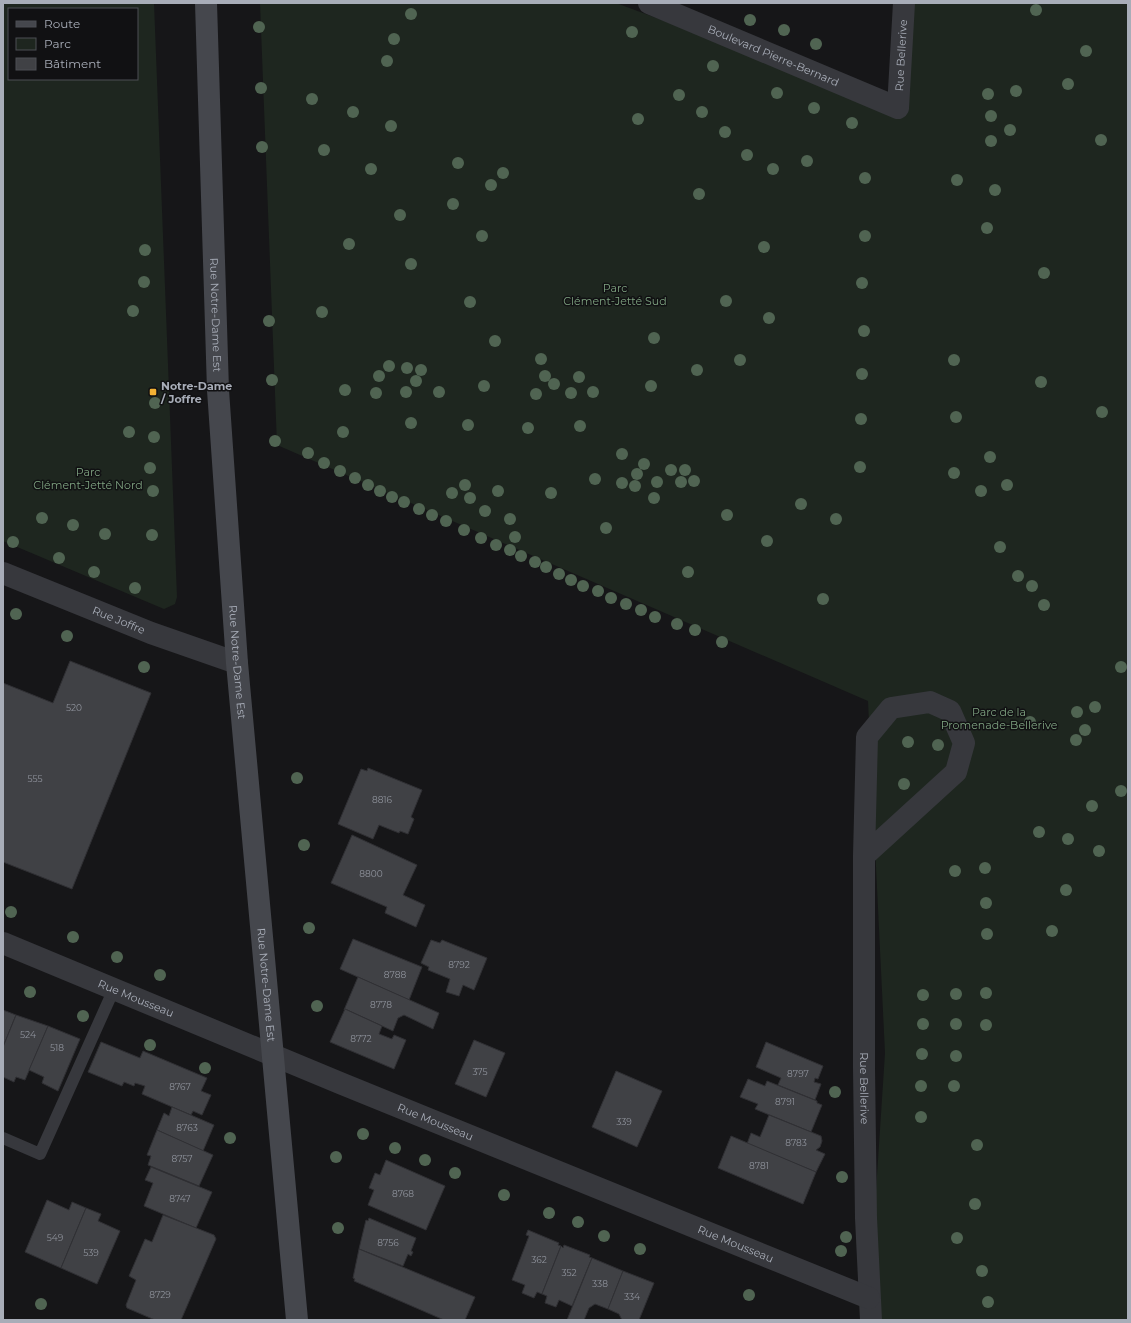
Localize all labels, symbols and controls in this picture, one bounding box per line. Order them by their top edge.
legend [8,8,138,80]
text: Route [44,16,80,31]
street label: Rue Bellerive [892,19,910,92]
street label: Boulevard Pierre-Bernard [706,22,841,89]
text: Parc [44,36,71,51]
text: Bâtiment [44,56,101,71]
street label: Rue Notre-Dame Est [207,257,224,373]
park label: Parc Clément-Jetté Sud [563,281,667,308]
place label: Notre-Dame / Joffre [160,379,232,406]
marker: Notre-Dame / Joffre [148,387,158,397]
park label: Parc Clément-Jetté Nord [33,465,143,492]
street label: Rue Joffre [90,603,148,637]
street label: Rue Notre-Dame Est [226,605,249,720]
house number: 520 [66,702,82,713]
park label: Parc de la Promenade-Bellerive [941,705,1058,732]
house number: 555 [27,773,43,784]
house number: 8816 [372,794,393,805]
house number: 8800 [359,868,383,879]
street label: Rue Notre-Dame Est [254,927,279,1043]
house number: 8792 [448,959,470,970]
house number: 8788 [384,969,406,980]
street label: Rue Mousseau [96,976,176,1020]
house number: 8778 [370,999,392,1010]
house number: 524 [20,1029,36,1040]
house number: 8772 [350,1033,372,1044]
house number: 518 [50,1042,64,1053]
street label: Rue Bellerive [857,1052,872,1125]
house number: 375 [472,1066,488,1077]
house number: 8797 [787,1068,809,1079]
house number: 8767 [169,1081,191,1092]
house number: 8791 [775,1096,795,1107]
street label: Rue Mousseau [395,1100,476,1144]
house number: 339 [616,1116,632,1127]
house number: 8763 [176,1122,198,1133]
house number: 8783 [785,1137,807,1148]
house number: 8757 [171,1153,193,1164]
house number: 8781 [749,1160,769,1171]
house number: 8768 [392,1188,414,1199]
house number: 8747 [169,1193,191,1204]
street label: Rue Mousseau [696,1222,776,1266]
house number: 549 [47,1232,64,1243]
house number: 8756 [377,1237,399,1248]
house number: 539 [83,1247,99,1258]
house number: 362 [531,1254,547,1265]
house number: 352 [561,1267,577,1278]
house number: 338 [592,1278,608,1289]
house number: 8729 [149,1289,171,1300]
house number: 334 [624,1291,640,1302]

